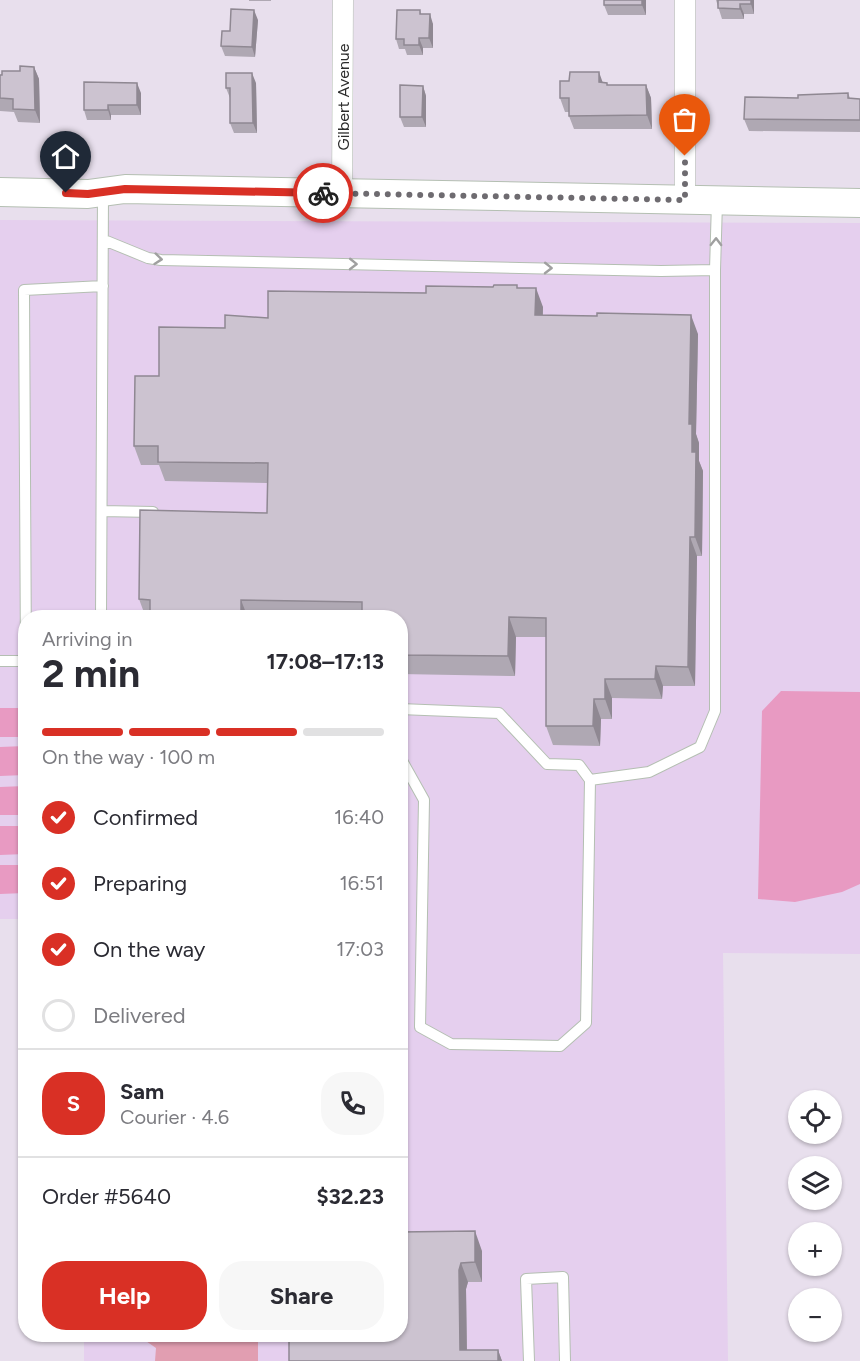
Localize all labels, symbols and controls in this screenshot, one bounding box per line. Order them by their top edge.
street label: Gilbert Avenue [334,43,353,151]
pin [659,94,710,156]
icon: bag [668,103,701,136]
pin [40,131,91,193]
icon: home [49,140,82,173]
courier [293,163,353,223]
icon: bike [307,177,340,210]
one-way arrow [709,237,722,246]
one-way arrow [154,252,163,265]
one-way arrow [349,258,358,270]
one-way arrow [544,262,553,275]
text: Arriving in [42,627,132,651]
text: 17:08–17:13 [266,648,384,675]
text: 2 min [42,650,140,697]
text: On the way · 100 m [42,745,215,769]
icon: check [42,801,75,834]
text: Confirmed [93,804,198,831]
text: 16:40 [334,805,384,829]
icon: check [42,867,75,900]
text: Preparing [93,870,187,897]
text: 16:51 [340,871,384,895]
icon: check [42,933,75,966]
text: On the way [93,936,205,963]
text: 17:03 [336,937,384,961]
text: Delivered [93,1002,186,1029]
button: phone [321,1072,384,1135]
text: Sam [120,1078,164,1105]
text: S [67,1090,80,1117]
map controls [788,1090,842,1342]
button: locate [788,1090,842,1144]
text: Courier · 4.6 [120,1105,229,1129]
button: layers [788,1156,842,1210]
text: Order #5640 [42,1183,171,1210]
text: $32.23 [316,1183,384,1210]
button: + [788,1222,842,1276]
button: Help [42,1261,207,1330]
button: Share [219,1261,384,1330]
button: − [788,1288,842,1342]

